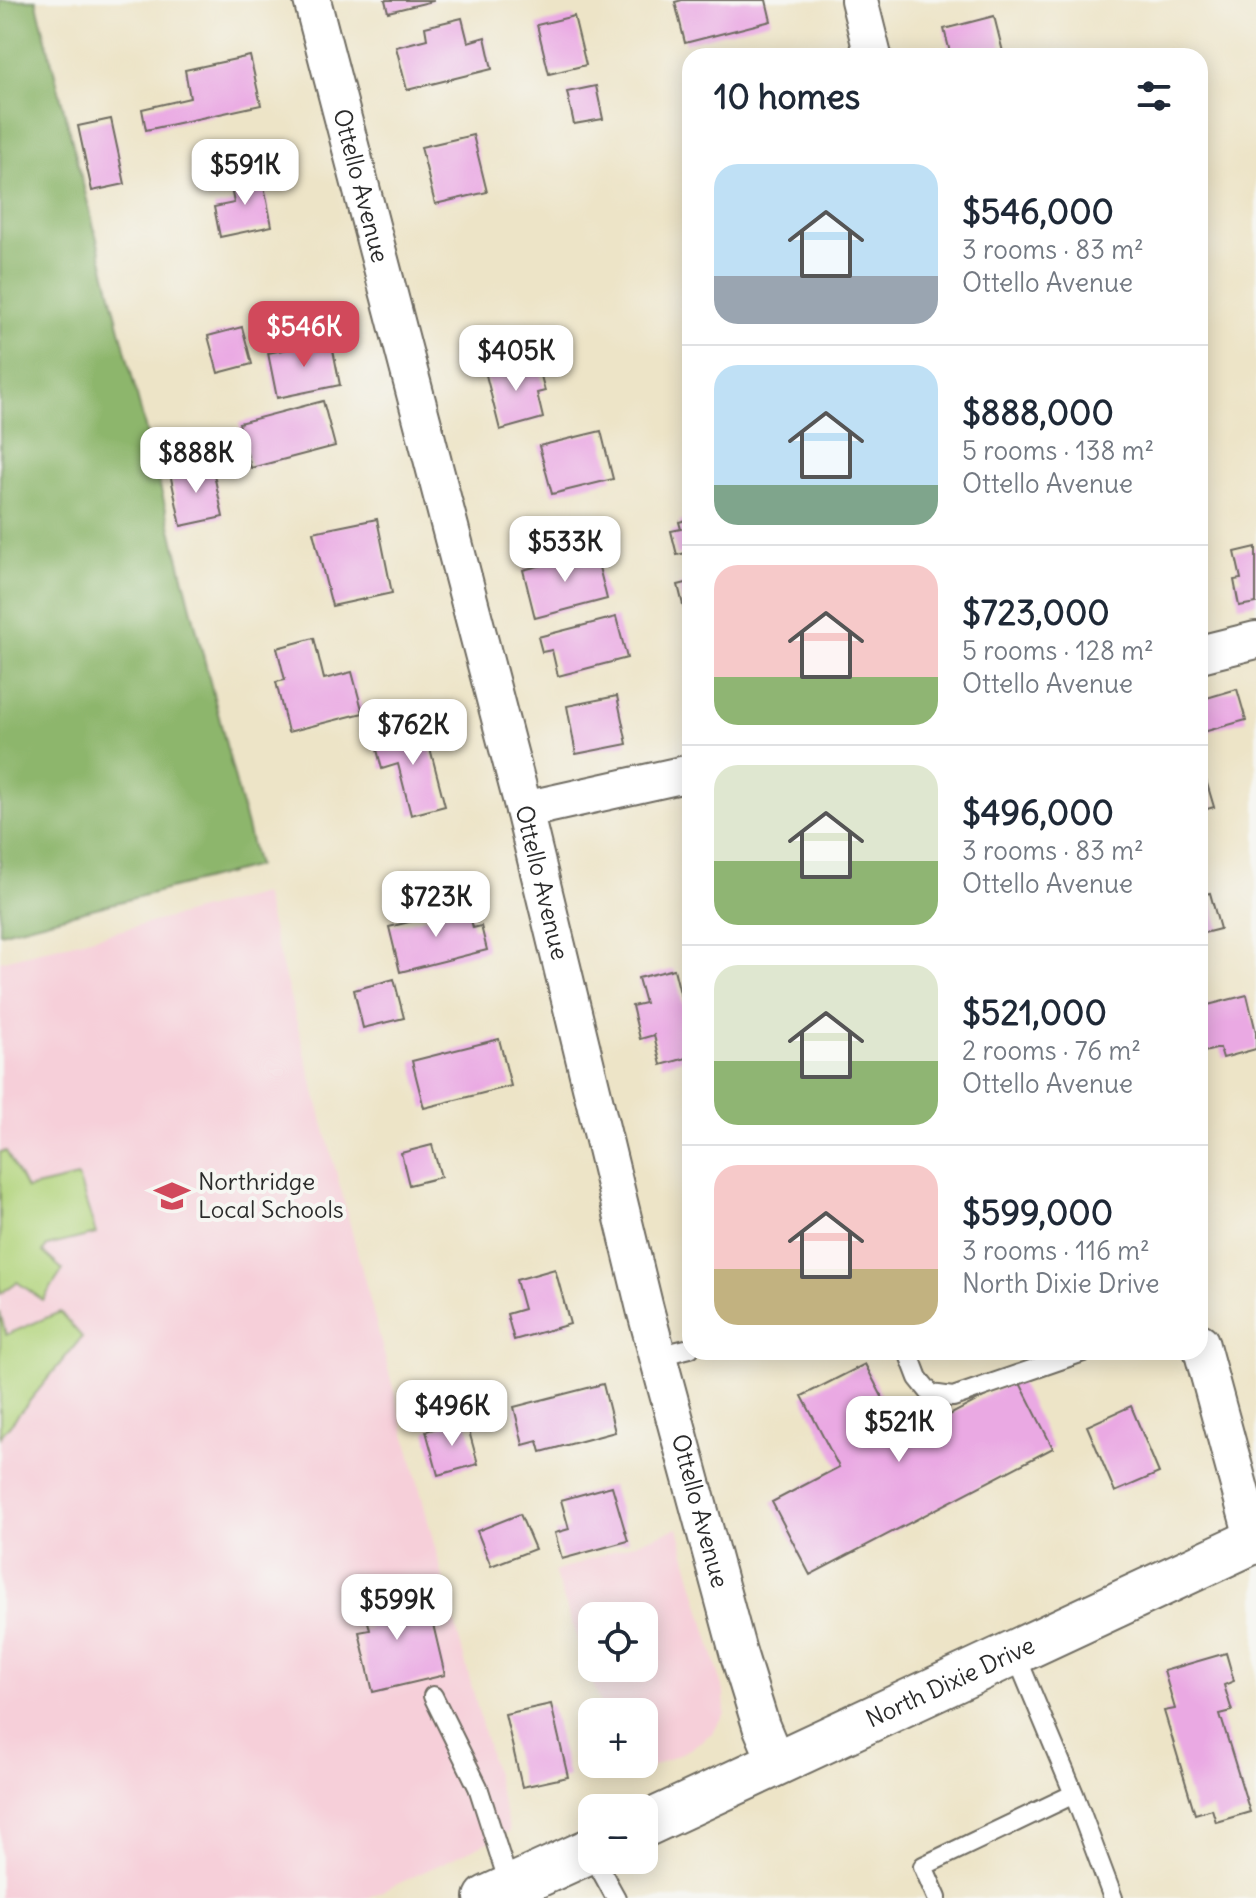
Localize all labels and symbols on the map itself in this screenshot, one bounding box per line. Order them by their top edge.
street label: Ottello Avenue [327,105,396,266]
pin: $591K [189,139,301,207]
pin: $546K [248,301,360,369]
pin: $405K [460,325,572,393]
pin: $888K [140,427,252,495]
pin: $533K [509,516,621,584]
pin: $762K [357,699,469,767]
street label: Ottello Avenue [509,802,576,963]
pin: $723K [380,871,492,939]
place label: Northridge Local Schools [198,1166,344,1224]
school or university icon: Northridge Local Schools [153,1177,191,1215]
pin: $496K [396,1380,508,1448]
pin: $521K [843,1396,955,1464]
street label: Ottello Avenue [666,1431,736,1591]
pin: $599K [341,1574,453,1642]
street label: North Dixie Drive [861,1629,1039,1734]

